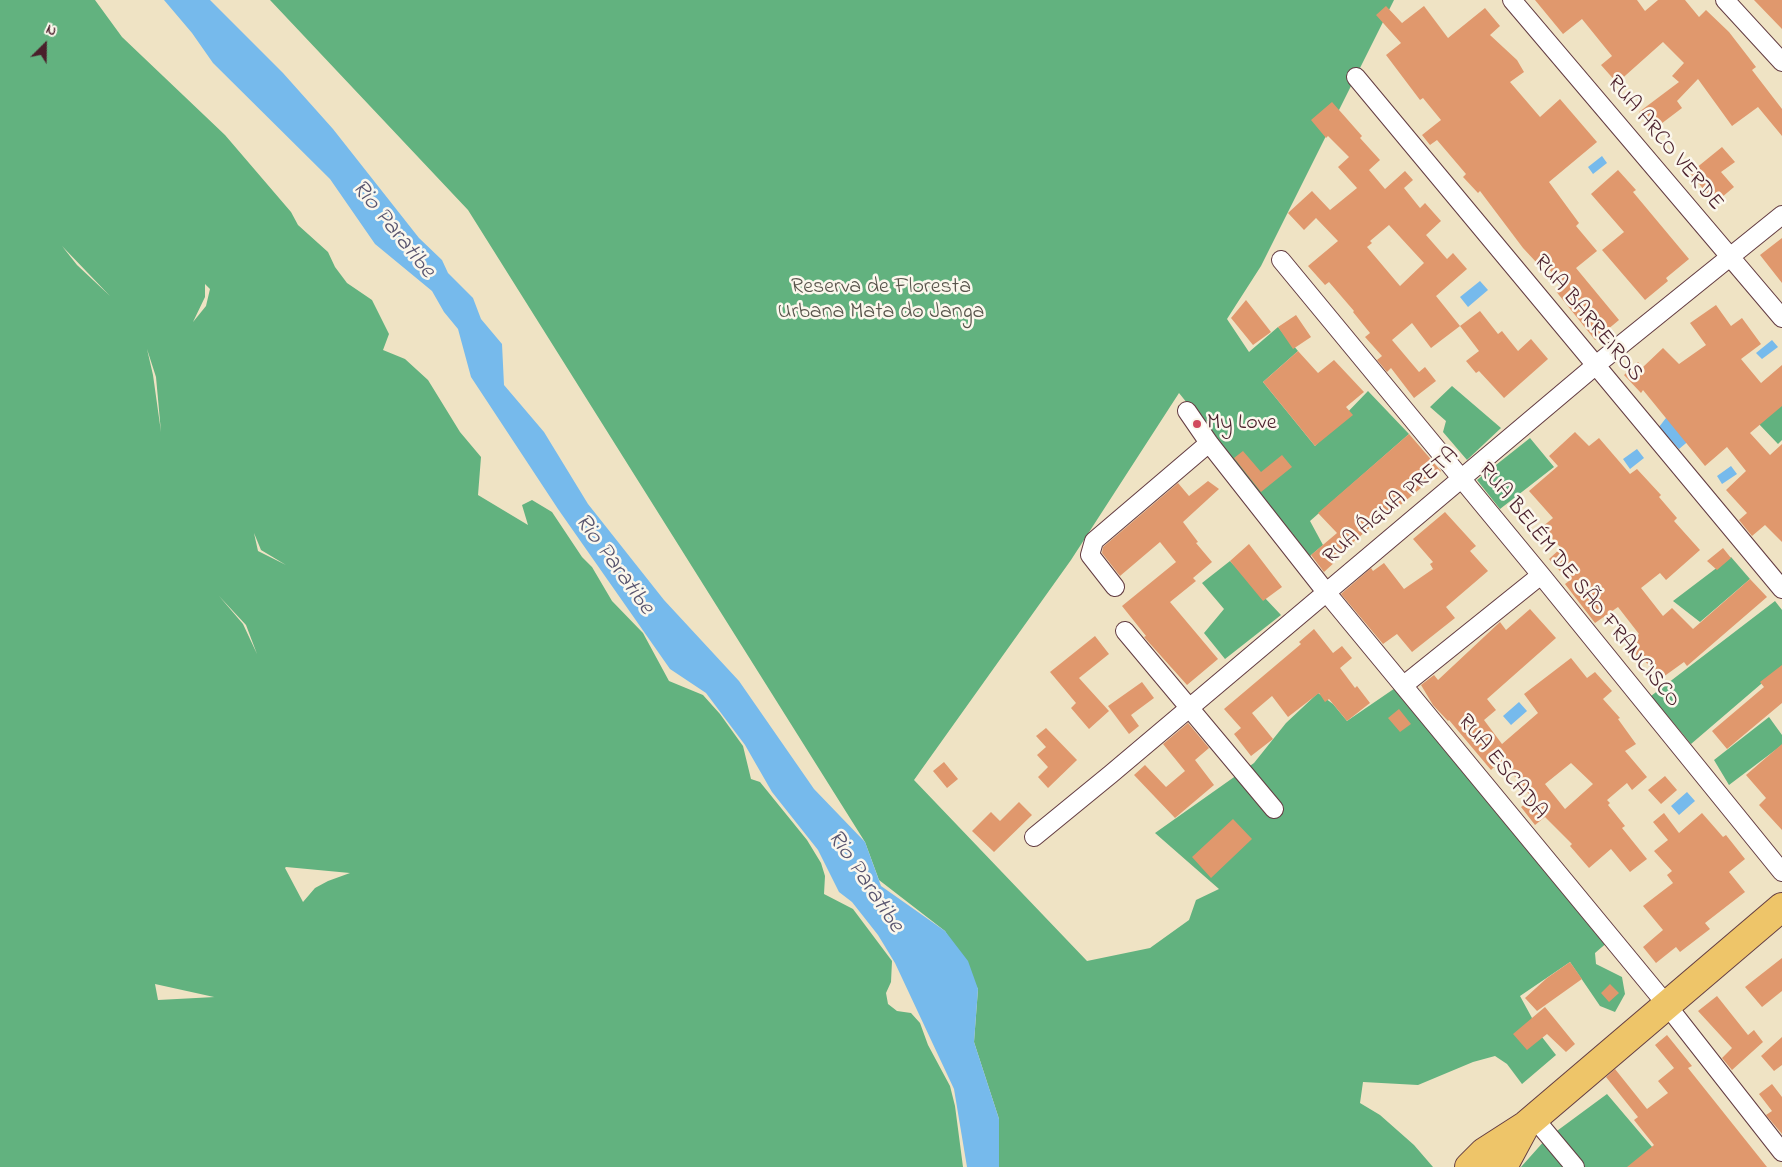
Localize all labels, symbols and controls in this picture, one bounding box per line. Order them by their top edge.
text: N [43,19,60,42]
north arrow [20,20,70,70]
street label: RUA ARCO VERDE [1600,71,1728,217]
water label: Rio Paratibe [344,175,440,285]
street label: RUA BARREIROS [1526,250,1648,388]
park label: Reserva de Floresta Urbana Mata do Janga [778,275,984,326]
place label: My Love [1207,411,1277,437]
marker: My Love [1191,418,1203,430]
street label: RUA ÁGUA PRETA [1319,443,1465,571]
street label: RUA BELÉM DE SÃO FRANCISCO [1471,458,1685,714]
water label: Rio Paratibe [567,509,659,621]
street label: RUA ESCADA [1450,710,1552,826]
water label: Rio Paratibe [819,825,909,939]

